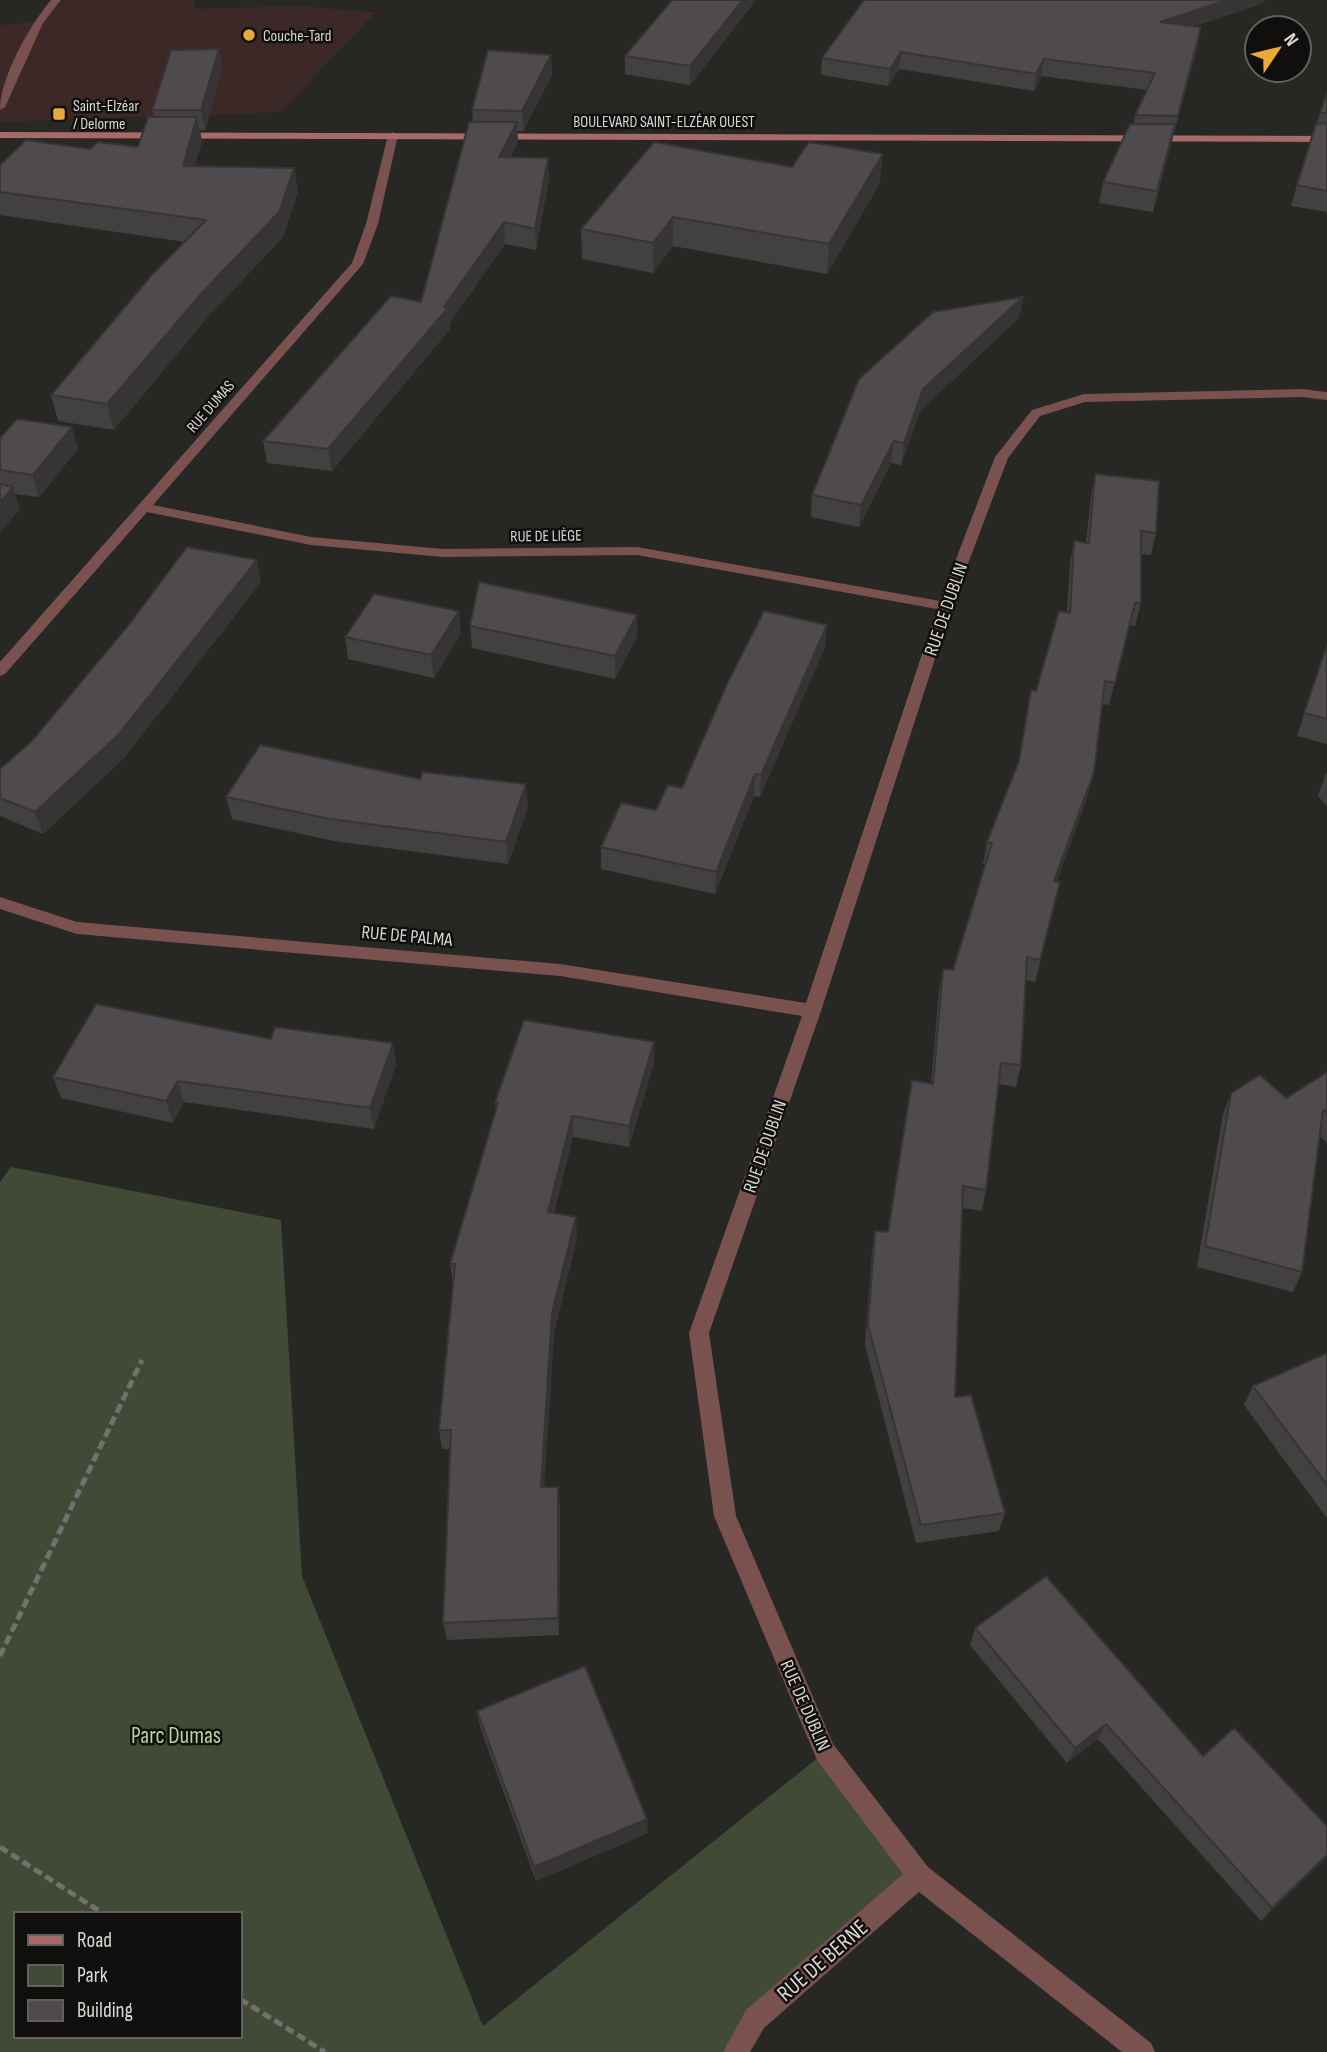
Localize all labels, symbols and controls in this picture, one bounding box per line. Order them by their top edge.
north arrow [1243,14,1313,84]
marker: Couche-Tard [241,27,257,43]
place label: Couche-Tard [263,27,331,46]
text: N [1278,29,1303,51]
place label: Saint-Elzéar / Delorme [73,97,139,134]
marker: Saint-Elzéar / Delorme [51,106,67,122]
street label: BOULEVARD SAINT-ELZÉAR OUEST [573,113,755,132]
street label: RUE DUMAS [183,377,239,437]
street label: RUE DE LIÈGE [510,526,582,547]
street label: RUE DE DUBLIN [920,560,973,659]
street label: RUE DE PALMA [360,921,454,952]
street label: RUE DE DUBLIN [739,1097,792,1196]
street label: RUE DE DUBLIN [774,1657,835,1755]
park label: Parc Dumas [131,1722,221,1750]
legend [14,1912,242,2038]
street label: RUE DE BERNE [772,1914,874,2008]
text: Road [77,1928,112,1953]
text: Park [77,1963,108,1988]
text: Building [77,1998,133,2023]

